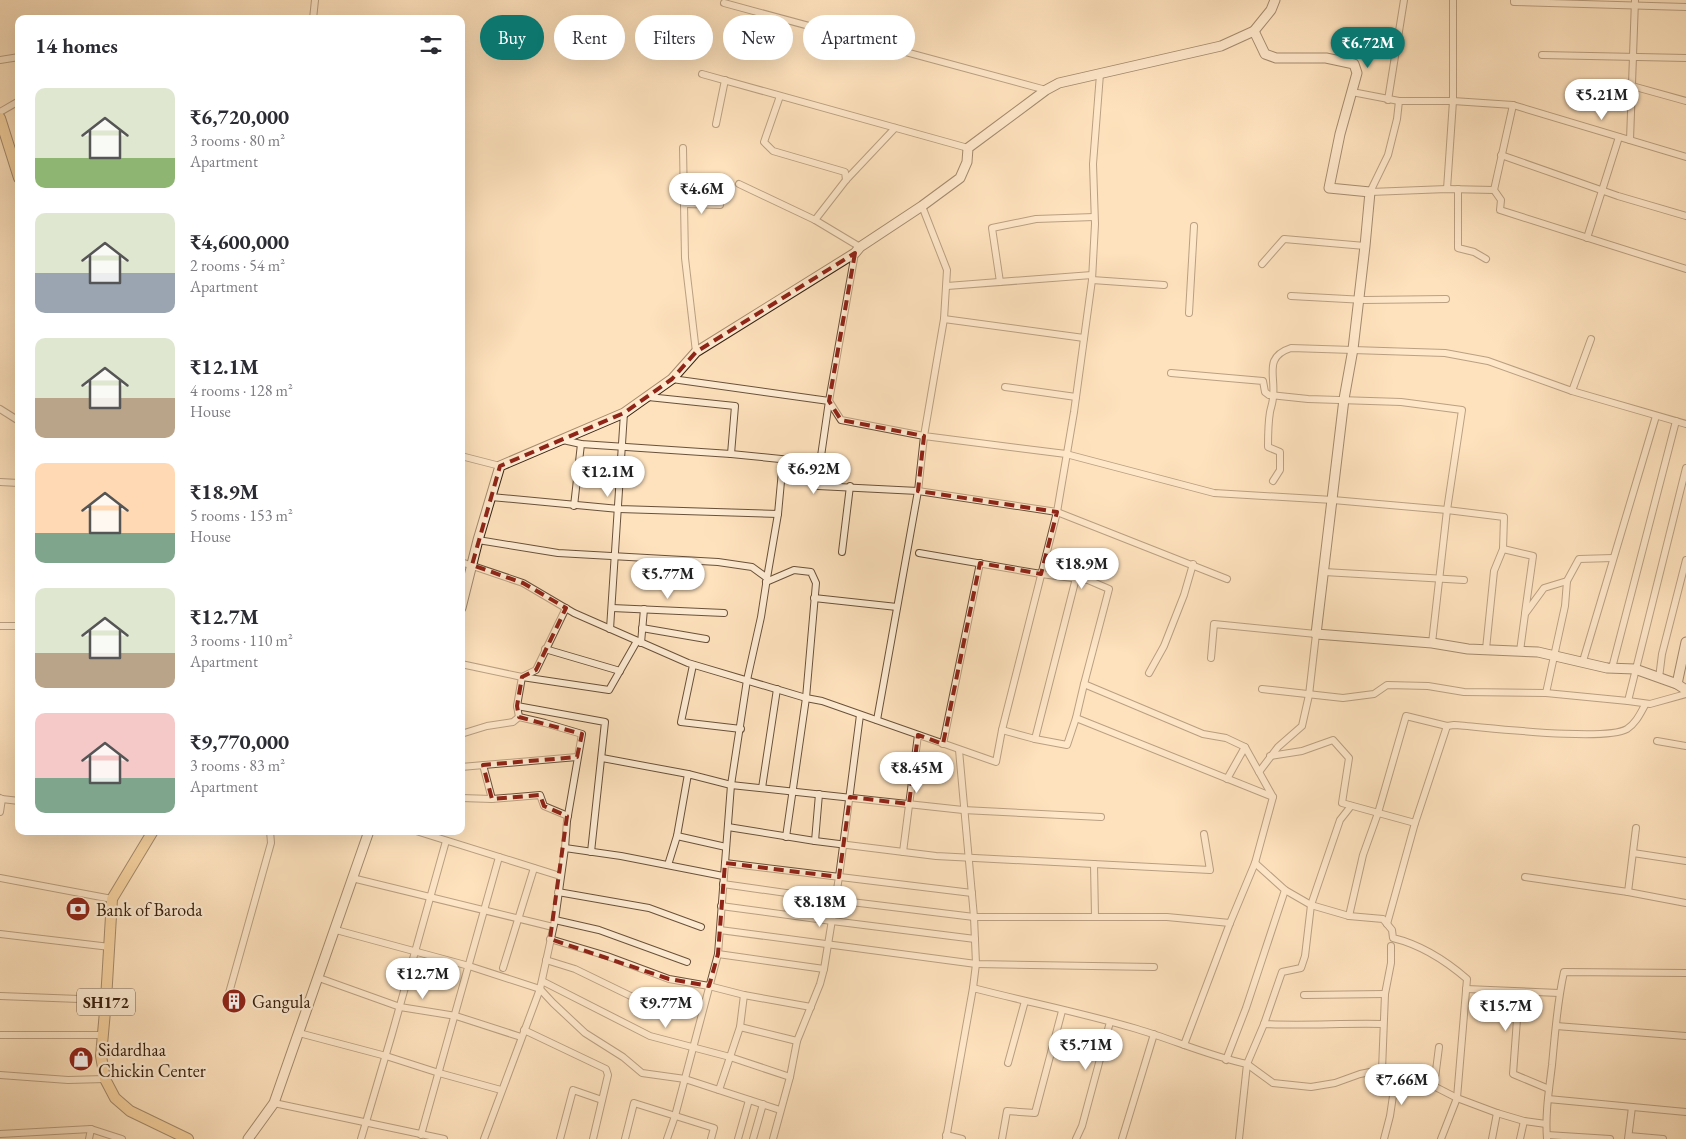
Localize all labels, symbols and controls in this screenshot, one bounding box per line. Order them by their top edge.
chip: Buy [480,15,544,60]
chip: Rent [554,15,625,60]
chip: Filters [635,15,713,60]
chip: New [723,15,793,60]
chip: Apartment [803,15,915,60]
pin: ₹6.72M [1327,27,1409,69]
icon: filters [417,31,445,59]
text: 14 homes [35,32,118,59]
text: ₹6.72M [1342,32,1394,53]
pin: ₹5.21M [1561,78,1643,121]
text: ₹5.21M [1576,84,1628,105]
text: ₹6,720,000 [190,103,289,130]
icon: home [75,108,135,168]
text: 3 rooms · 80 m² [190,130,285,151]
text: Apartment [190,151,258,172]
pin: ₹4.6M [667,172,737,215]
text: ₹4.6M [680,178,724,199]
text: ₹4,600,000 [190,228,289,255]
icon: home [75,233,135,293]
text: 2 rooms · 54 m² [190,255,285,276]
text: Apartment [190,276,258,297]
text: ₹12.1M [190,353,259,380]
icon: home [75,358,135,418]
text: 4 rooms · 128 m² [190,380,293,401]
text: House [190,401,231,422]
pin: ₹6.92M [773,452,855,495]
pin: ₹12.1M [567,456,649,498]
text: ₹6.92M [788,458,840,479]
text: ₹12.1M [582,461,634,482]
text: ₹18.9M [190,478,259,505]
icon: home [75,483,135,543]
text: 5 rooms · 153 m² [190,505,293,526]
text: House [190,526,231,547]
pin: ₹18.9M [1041,548,1123,590]
text: ₹18.9M [1056,553,1108,574]
pin: ₹5.77M [627,558,709,600]
text: ₹5.77M [642,563,694,584]
text: ₹12.7M [190,603,259,630]
icon: home [75,608,135,668]
text: 3 rooms · 110 m² [190,630,293,651]
text: Apartment [190,651,258,672]
text: ₹9,770,000 [190,728,289,755]
icon: home [75,733,135,793]
pin: ₹8.45M [876,752,958,794]
text: 3 rooms · 83 m² [190,755,285,776]
text: ₹8.45M [891,757,943,778]
text: Apartment [190,776,258,797]
pin: ₹8.18M [779,886,861,928]
text: ₹8.18M [794,891,846,912]
bank icon: Bank of Baroda [65,896,91,922]
place label: Bank of Baroda [96,898,203,921]
pin: ₹12.7M [382,958,464,1000]
text: ₹12.7M [397,963,449,984]
pin: ₹9.77M [625,986,707,1029]
building icon: Gangula [221,988,247,1014]
road number: SH172 [77,989,135,1016]
place label: Gangula [252,990,311,1013]
pin: ₹15.7M [1465,990,1547,1032]
text: ₹9.77M [640,992,692,1013]
text: ₹15.7M [1480,995,1532,1016]
pin: ₹5.71M [1045,1028,1127,1071]
text: ₹5.71M [1060,1034,1112,1055]
place label: Sidardhaa Chickin Center [98,1038,206,1082]
shop icon: Sidardhaa Chickin Center [68,1046,94,1072]
pin: ₹7.66M [1361,1064,1443,1106]
text: ₹7.66M [1376,1069,1428,1090]

